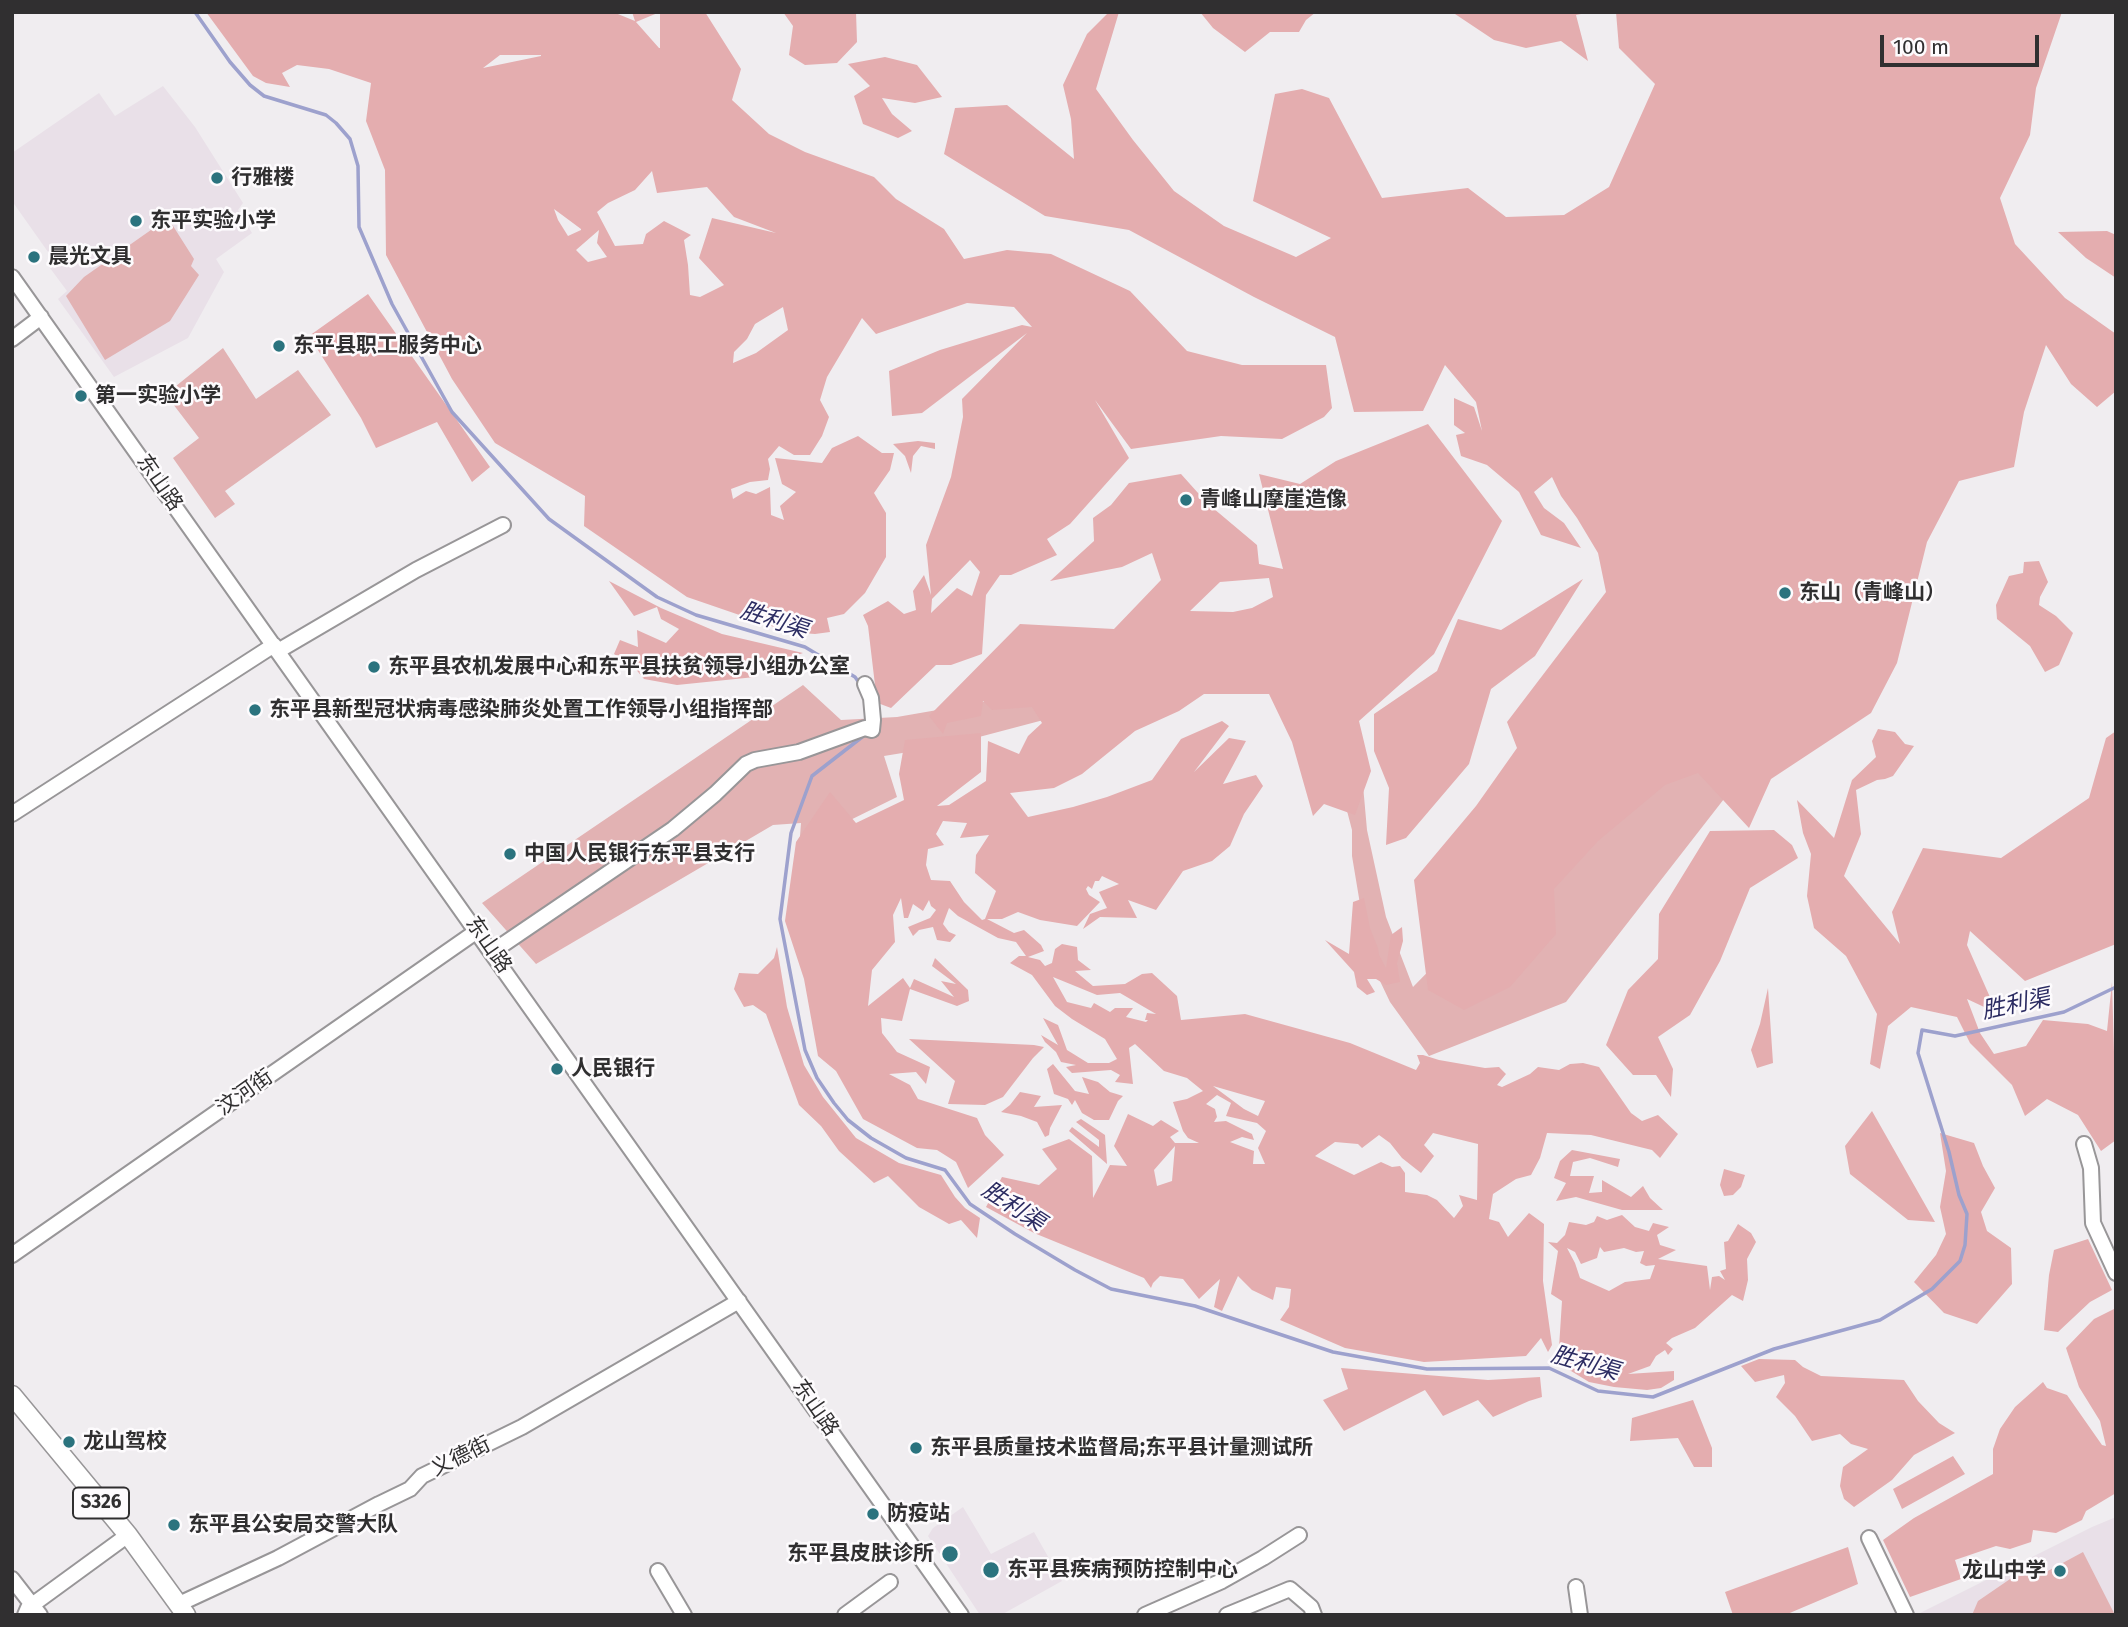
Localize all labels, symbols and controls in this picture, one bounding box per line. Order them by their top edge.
scale bar [1883,21,2042,65]
text: 100 m [1893,34,1949,60]
place label: 行雅楼 [231,165,294,191]
marker: 行雅楼 [209,170,225,186]
place label: 东平实验小学 [150,208,276,234]
marker: 东平实验小学 [128,213,144,229]
place label: 晨光文具 [48,244,132,270]
marker: 晨光文具 [26,249,42,265]
place label: 东平县职工服务中心 [293,333,482,359]
marker: 东平县职工服务中心 [271,338,287,354]
place label: 第一实验小学 [95,383,221,409]
marker: 第一实验小学 [73,388,89,404]
street label: 东山路 [131,450,187,516]
place label: 青峰山摩崖造像 [1200,487,1347,513]
marker: 青峰山摩崖造像 [1178,492,1194,508]
place label: 东山（青峰山） [1799,580,1946,606]
marker: 东山（青峰山） [1777,585,1793,601]
water label: 胜利渠 [737,597,811,645]
place label: 东平县农机发展中心和东平县扶贫领导小组办公室 [388,654,850,680]
marker: 东平县农机发展中心和东平县扶贫领导小组办公室 [366,659,382,675]
place label: 东平县新型冠状病毒感染肺炎处置工作领导小组指挥部 [269,697,773,723]
marker: 东平县新型冠状病毒感染肺炎处置工作领导小组指挥部 [247,702,263,718]
place label: 中国人民银行东平县支行 [524,841,755,867]
marker: 中国人民银行东平县支行 [502,846,518,862]
street label: 东山路 [460,912,516,978]
water label: 胜利渠 [1979,984,2053,1026]
place label: 人民银行 [571,1056,655,1082]
marker: 人民银行 [549,1061,565,1077]
street label: 汶河街 [212,1065,278,1121]
water label: 胜利渠 [977,1177,1049,1237]
water label: 胜利渠 [1548,1341,1622,1387]
street label: 东山路 [787,1375,843,1441]
place label: 龙山驾校 [83,1429,167,1455]
street label: 义德街 [427,1432,495,1482]
marker: 龙山驾校 [61,1434,77,1450]
place label: 东平县质量技术监督局;东平县计量测试所 [930,1435,1313,1461]
marker: 东平县质量技术监督局;东平县计量测试所 [908,1440,924,1456]
road number: S326 [73,1488,129,1518]
place label: 防疫站 [887,1501,950,1527]
marker: 防疫站 [865,1506,881,1522]
place label: 东平县公安局交警大队 [188,1512,398,1538]
marker: 东平县公安局交警大队 [166,1517,182,1533]
place label: 东平县皮肤诊所 [787,1541,934,1567]
marker: 东平县皮肤诊所 [940,1544,960,1564]
place label: 东平县疾病预防控制中心 [1007,1557,1238,1583]
place label: 龙山中学 [1962,1558,2046,1584]
marker: 东平县疾病预防控制中心 [981,1560,1001,1580]
marker: 龙山中学 [2052,1563,2068,1579]

